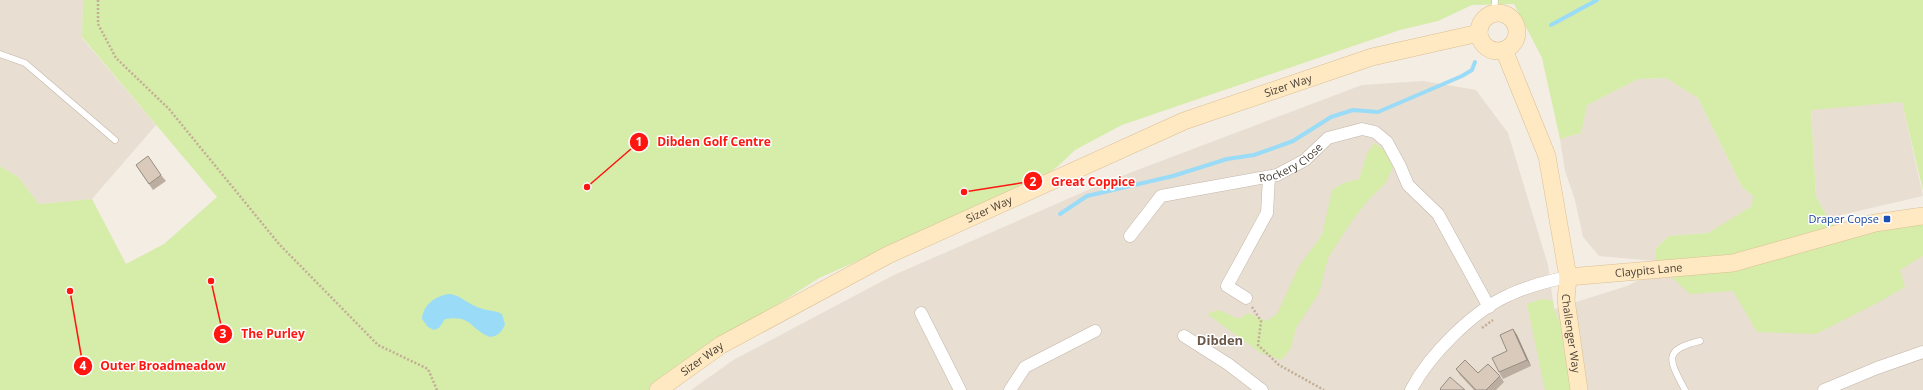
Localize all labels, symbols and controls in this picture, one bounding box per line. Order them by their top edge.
street label: Sizer Way [1262,70,1314,100]
callout: Dibden Golf Centre [629,130,779,154]
text: 1 [636,133,642,150]
text: Dibden Golf Centre [657,133,771,150]
street label: Rockery Close [1258,139,1325,185]
callout: Great Coppice [1023,169,1143,193]
text: 2 [1030,173,1037,190]
text: Great Coppice [1051,173,1135,190]
street label: Sizer Way [963,192,1015,226]
place label: Draper Copse [1808,211,1879,226]
marker: Draper Copse [1882,214,1892,224]
street label: Claypits Lane [1614,259,1683,280]
street label: Challenger Way [1559,293,1585,374]
callout: The Purley [213,322,313,346]
text: 3 [220,325,227,342]
text: The Purley [241,325,305,342]
district label: Dibden [1197,331,1243,349]
street label: Sizer Way [677,337,726,379]
callout: Outer Broadmeadow [73,354,234,378]
text: 4 [80,357,87,374]
text: Outer Broadmeadow [100,357,226,374]

